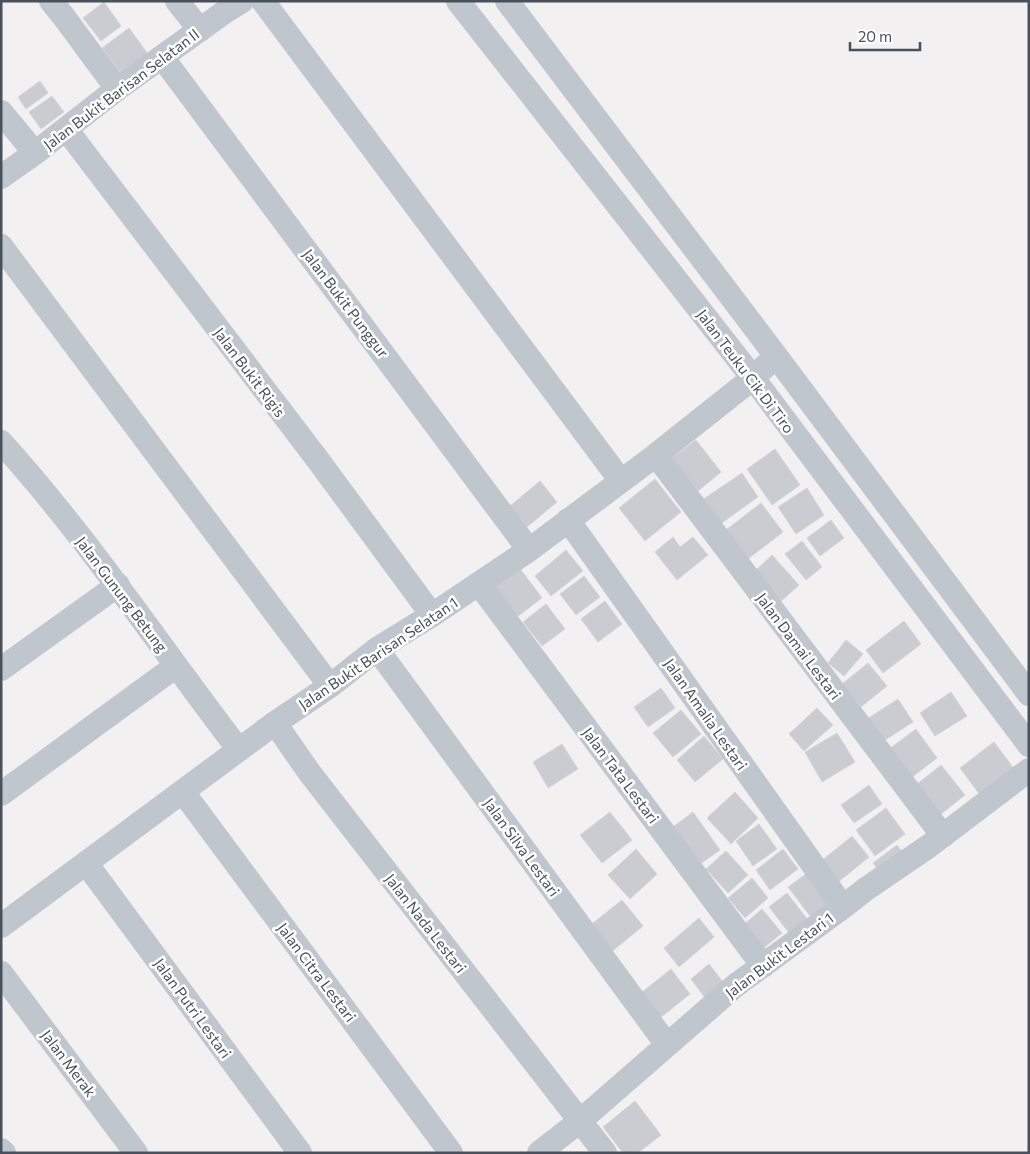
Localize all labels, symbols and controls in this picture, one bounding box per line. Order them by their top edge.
scale bar [850,20,920,52]
street label: Jalan Bukit Barisan Selatan II [40,25,202,153]
text: 20 m [858,27,892,45]
street label: Jalan Bukit Punggur [299,245,393,361]
street label: Jalan Teuku Cik Di Tiro [694,305,799,437]
street label: Jalan Bukit Rigis [211,324,290,420]
street label: Jalan Gunung Betung [73,533,171,655]
street label: Jalan Damai Lestari [753,589,845,703]
street label: Jalan Bukit Barisan Selatan 1 [295,593,461,713]
street label: Jalan Amalia Lestari [661,655,751,773]
street label: Jalan Tata Lestari [579,723,663,827]
street label: Jalan Silva Lestari [480,794,564,900]
street label: Jalan Nada Lestari [382,870,470,976]
street label: Jalan Bukit Lestari 1 [721,908,837,1002]
street label: Jalan Citra Lestari [274,919,360,1025]
street label: Jalan Putri Lestari [151,955,235,1061]
street label: Jalan Merak [38,1026,100,1100]

